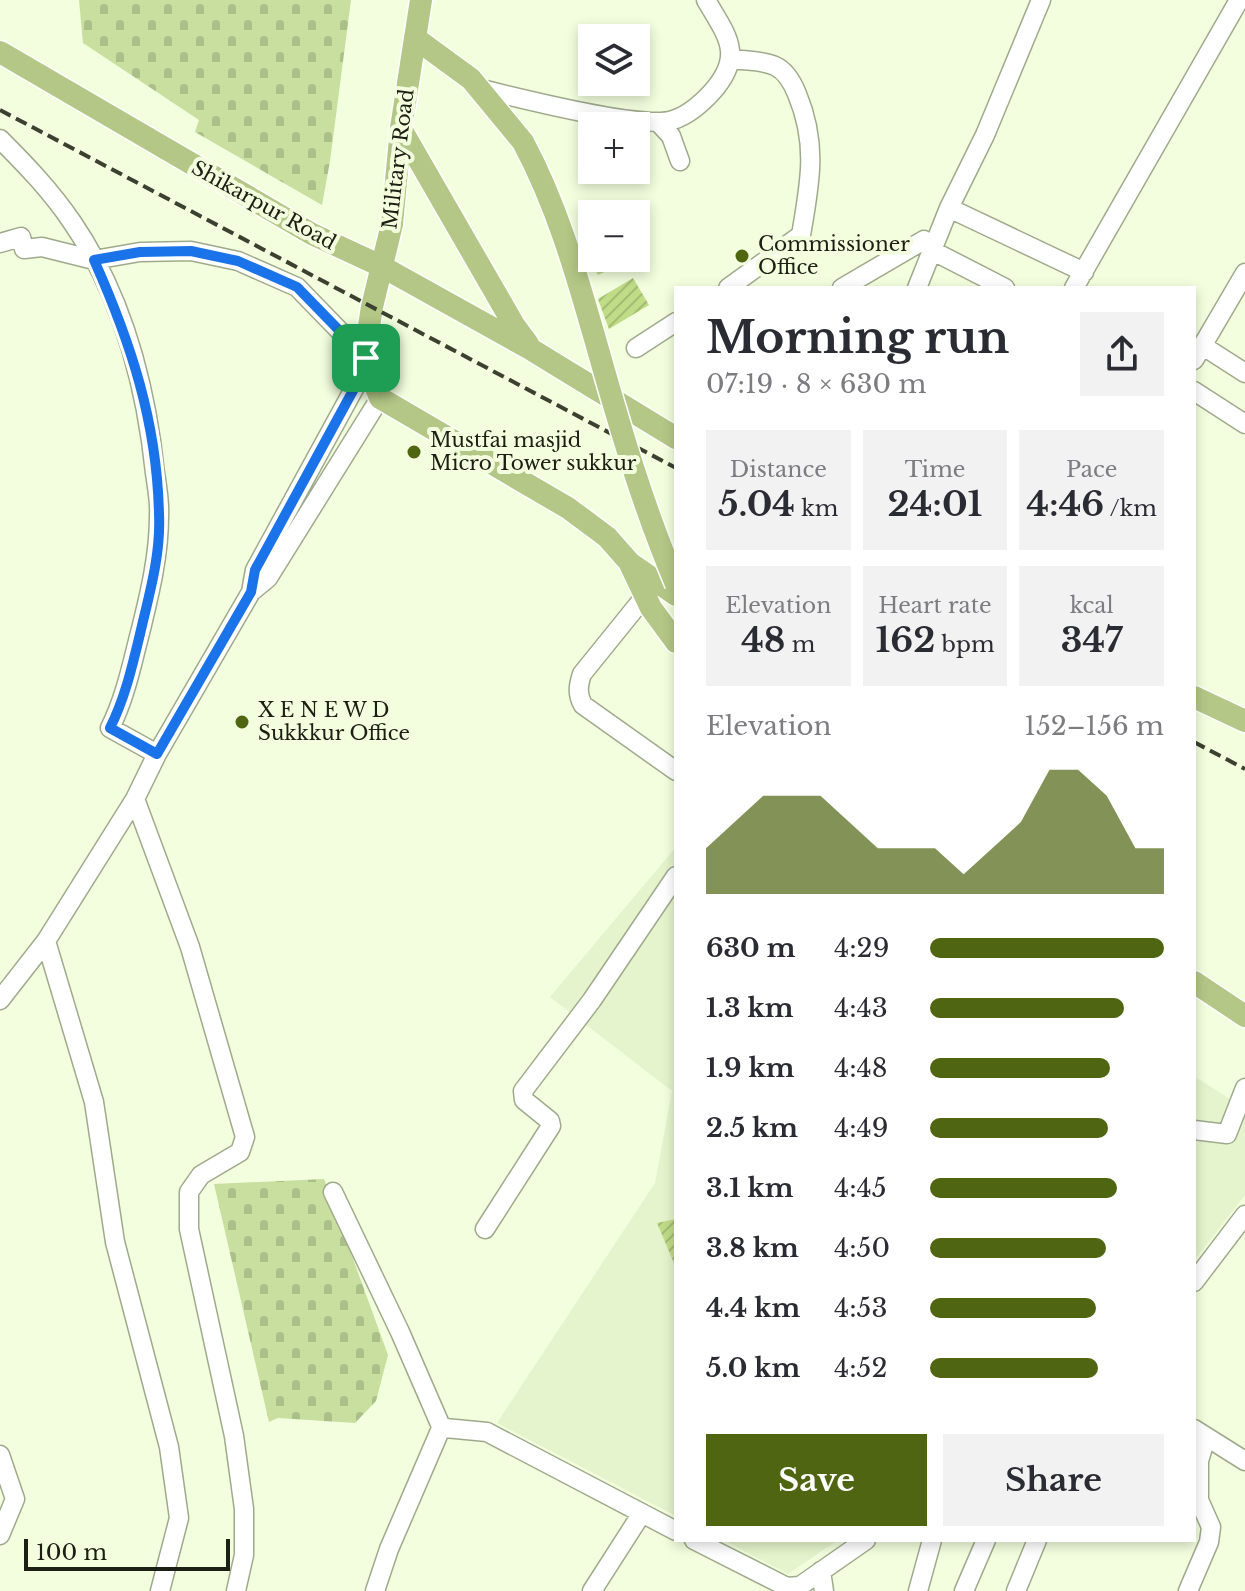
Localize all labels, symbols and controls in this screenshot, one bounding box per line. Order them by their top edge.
map controls [578,24,650,272]
button: layers [578,24,650,96]
street label: Military Road [377,87,419,231]
button: + [578,112,650,184]
street label: Shikarpur Road [188,155,340,255]
button: − [578,200,650,272]
place label: Commissioner Office [758,232,910,279]
marker: Commissioner Office [733,247,751,265]
text: Morning run [706,310,1009,365]
button: share [1080,312,1164,396]
pin [332,324,400,392]
icon: arrive [344,336,388,380]
text: 07:19 · 8 × 630 m [706,368,927,400]
place label: Mustfai masjid Micro Tower sukkur [430,428,637,475]
marker: Mustfai masjid Micro Tower sukkur [405,443,423,461]
text: Distance [730,456,827,483]
text: Time [905,456,965,483]
text: Pace [1066,456,1117,483]
text: 5.04 [718,483,795,525]
text: 24:01 [888,483,982,525]
text: 4:46 [1026,483,1104,525]
text: km [795,495,838,522]
text: /km [1104,495,1157,522]
text: Elevation [725,592,831,619]
text: Heart rate [878,592,992,619]
text: kcal [1070,592,1114,619]
text: 48 [741,619,785,661]
text: 162 [875,619,935,661]
text: 347 [1061,619,1123,661]
text: m [785,631,815,658]
text: bpm [935,631,995,658]
place label: X E N E W D Sukkkur Office [258,698,410,745]
text: Elevation [706,710,832,742]
text: 152–156 m [1024,710,1164,742]
marker: X E N E W D Sukkkur Office [233,713,251,731]
text: 630 m [706,932,795,964]
text: 4:29 [834,932,889,964]
text: 1.3 km [706,992,794,1024]
text: 4:43 [834,992,888,1024]
text: 1.9 km [706,1052,795,1084]
text: 4:48 [834,1052,888,1084]
text: 2.5 km [706,1112,798,1144]
text: 4:49 [834,1112,889,1144]
text: 3.1 km [706,1172,794,1204]
text: 4:45 [834,1172,887,1204]
text: 3.8 km [706,1232,799,1264]
text: 4:50 [834,1232,890,1264]
text: 4.4 km [706,1292,800,1324]
text: 4:53 [834,1292,887,1324]
text: 5.0 km [706,1352,800,1384]
text: 4:52 [834,1352,887,1384]
button: Save [706,1434,927,1526]
button: Share [943,1434,1164,1526]
scale bar [24,1535,230,1571]
text: 100 m [36,1539,107,1566]

